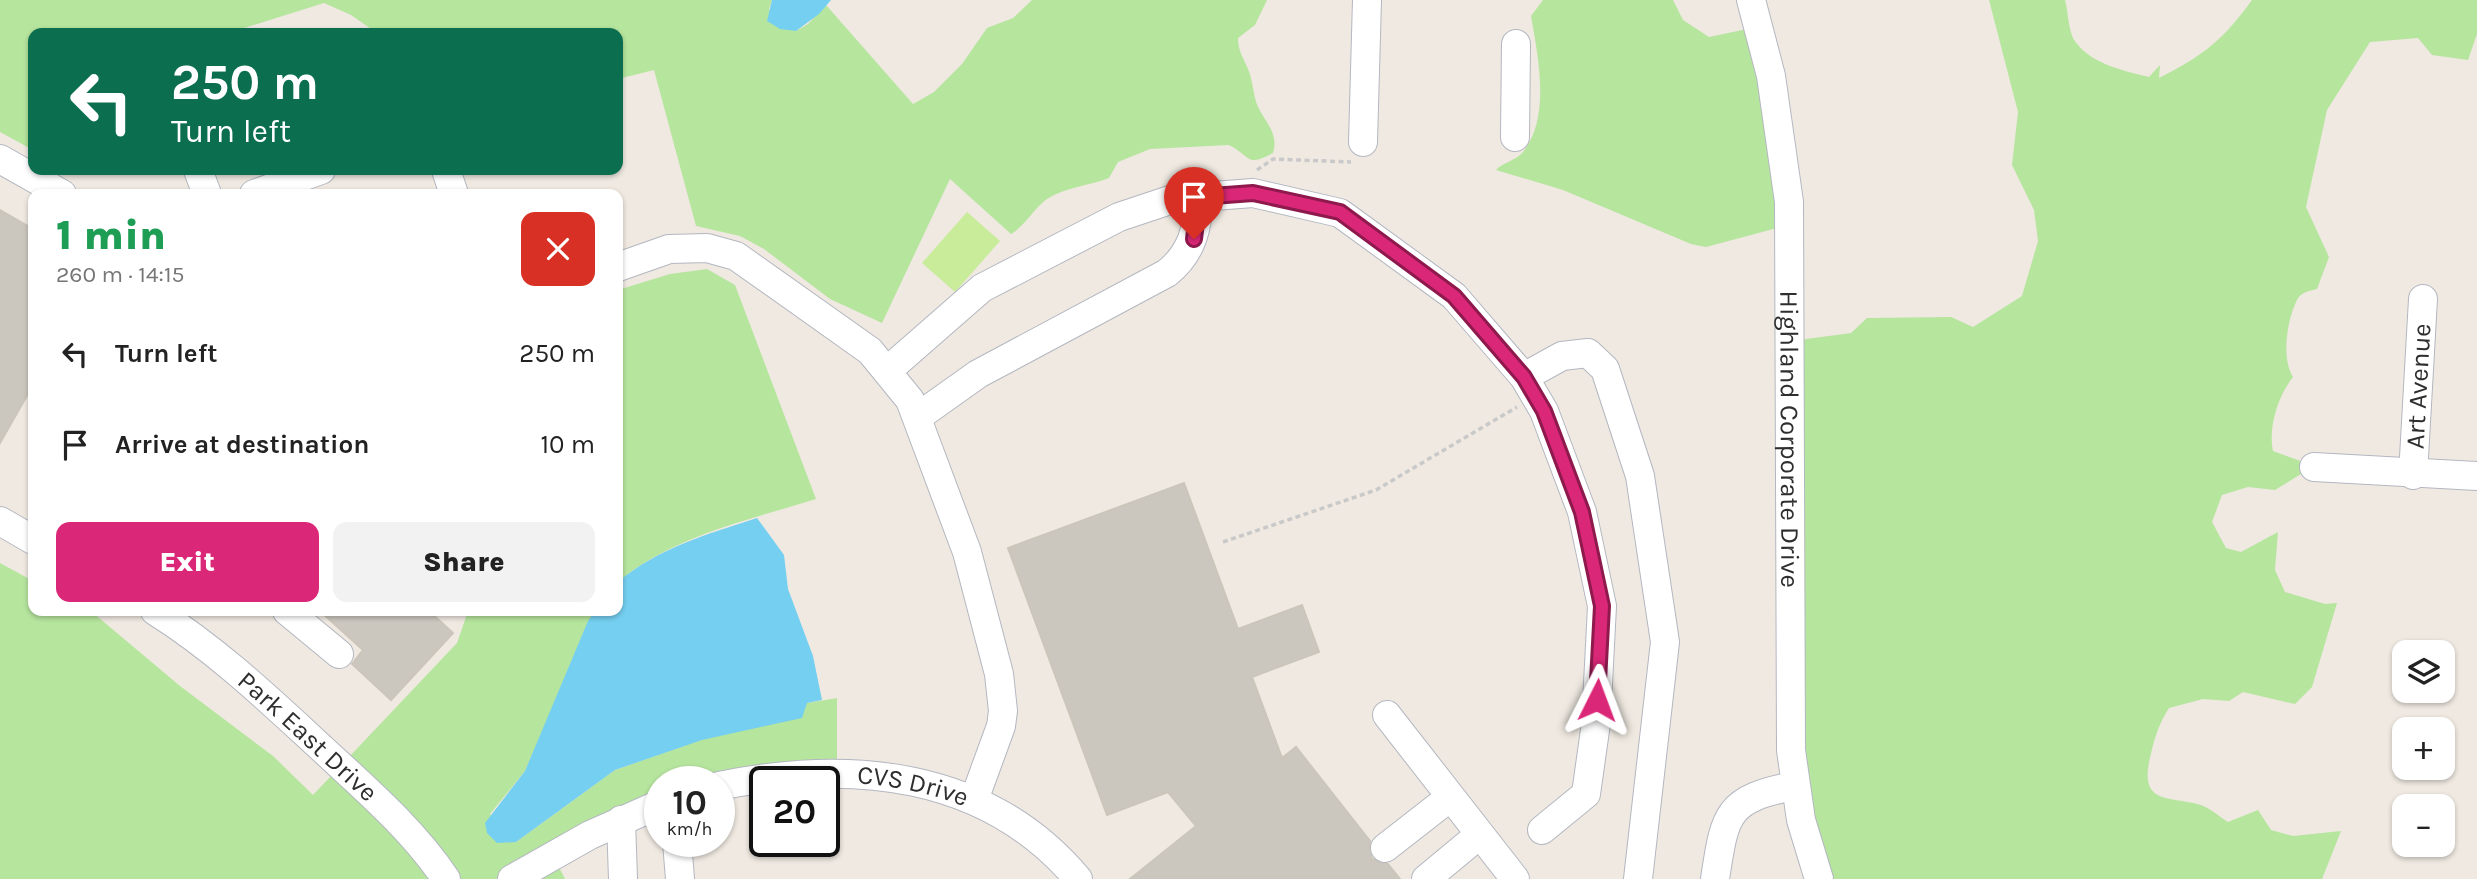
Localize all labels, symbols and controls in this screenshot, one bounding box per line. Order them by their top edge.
text: 250 m [171,54,319,111]
icon: left [56,56,147,147]
text: Turn left [171,113,291,150]
pin [1164,167,1224,239]
icon: arrive [1175,178,1213,216]
text: 1 min [56,210,166,260]
button: close [521,212,595,286]
text: 260 m · 14:15 [56,261,185,288]
street label: Highland Corporate Drive [1774,290,1806,588]
street label: Art Avenue [2399,322,2437,450]
icon: left [56,335,94,373]
text: Turn left [115,338,217,369]
text: 250 m [519,338,595,369]
icon: arrive [56,426,94,464]
text: Arrive at destination [115,429,369,460]
text: 10 m [540,429,595,460]
button: Exit [56,522,319,602]
button: Share [333,522,595,602]
map controls [2392,640,2455,857]
button: layers [2392,640,2455,703]
position arrow [1560,663,1634,737]
street label: Park East Drive [232,664,384,808]
button: + [2392,717,2455,780]
street label: CVS Drive [856,759,973,813]
speed limit sign: 20 [749,766,840,857]
text: 10 [672,782,707,823]
button: − [2392,794,2455,857]
text: km/h [667,818,712,840]

